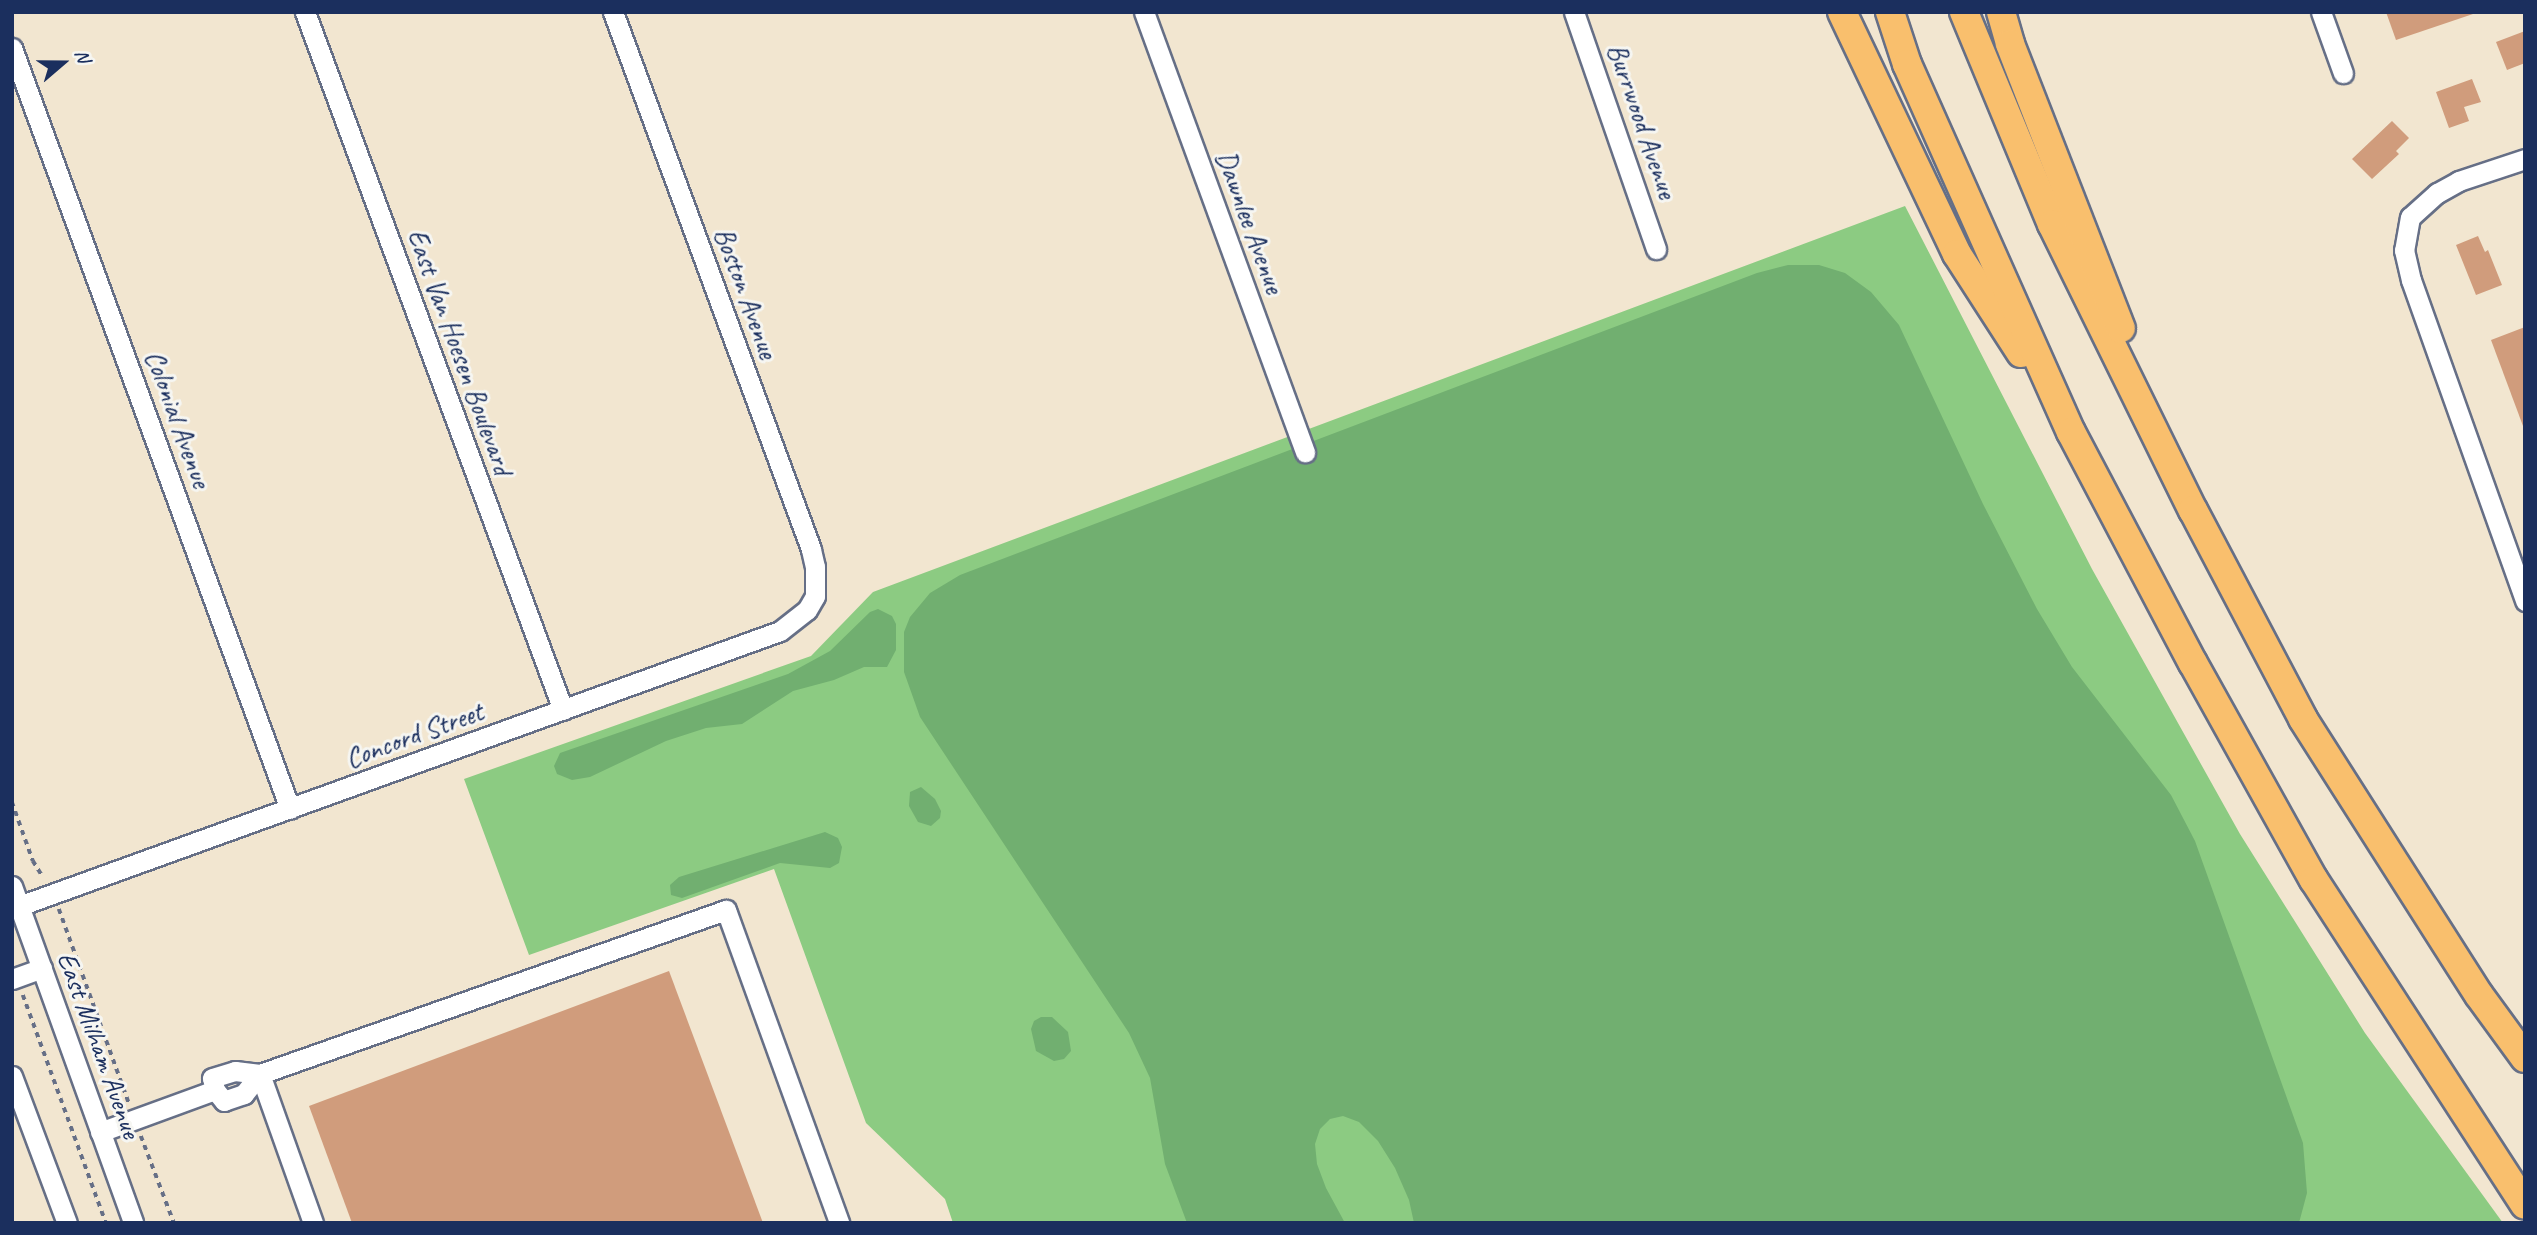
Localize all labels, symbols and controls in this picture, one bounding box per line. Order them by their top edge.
north arrow [28,28,98,98]
street label: Burrwood Avenue [1600,39,1684,203]
text: N [69,46,96,65]
street label: Dawnlee Avenue [1209,146,1291,298]
street label: Boston Avenue [707,223,785,363]
street label: East Van Hoesen Boulevard [400,224,520,480]
street label: Colonial Avenue [138,346,218,492]
street label: Concord Street [340,695,488,775]
street label: East Milham Avenue [50,948,148,1142]

